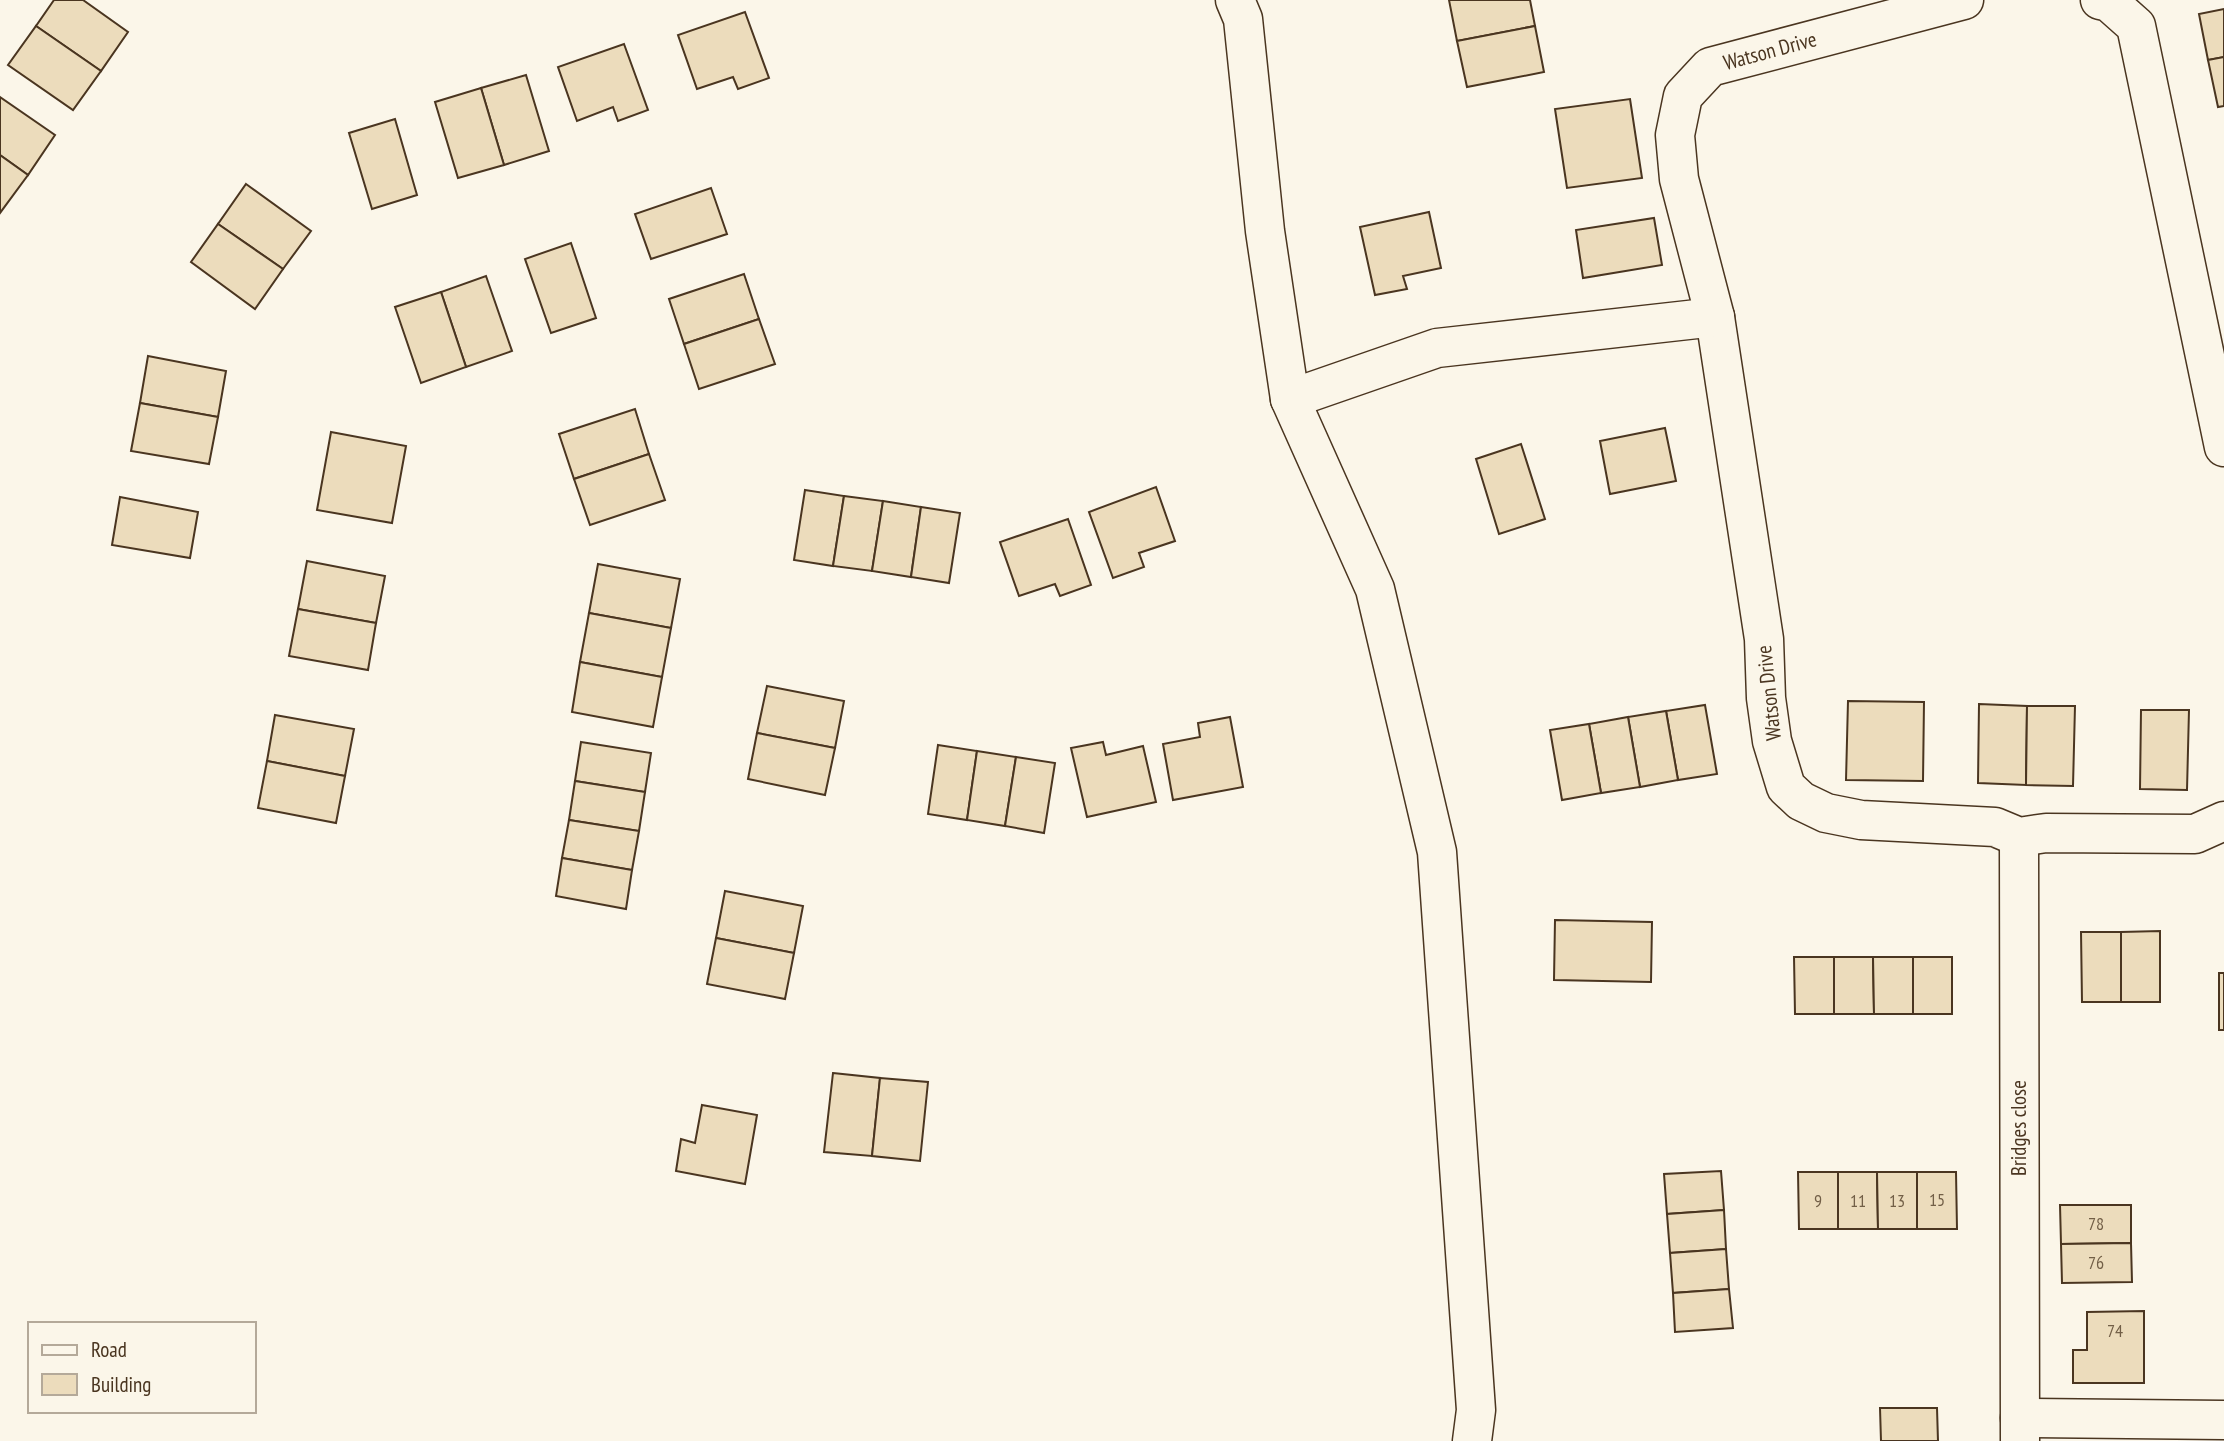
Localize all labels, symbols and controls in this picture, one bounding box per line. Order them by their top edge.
street label: Watson Drive [1720,25,1820,76]
street label: Watson Drive [1750,644,1787,742]
street label: Bridges close [2005,1080,2032,1176]
house number: 15 [1929,1188,1945,1211]
house number: 9 [1814,1189,1822,1212]
house number: 11 [1850,1189,1866,1212]
house number: 13 [1889,1189,1905,1212]
house number: 78 [2088,1212,2104,1235]
house number: 76 [2088,1251,2104,1274]
house number: 74 [2107,1319,2123,1342]
legend [28,1322,256,1413]
text: Road [91,1336,127,1363]
text: Building [91,1371,151,1398]

